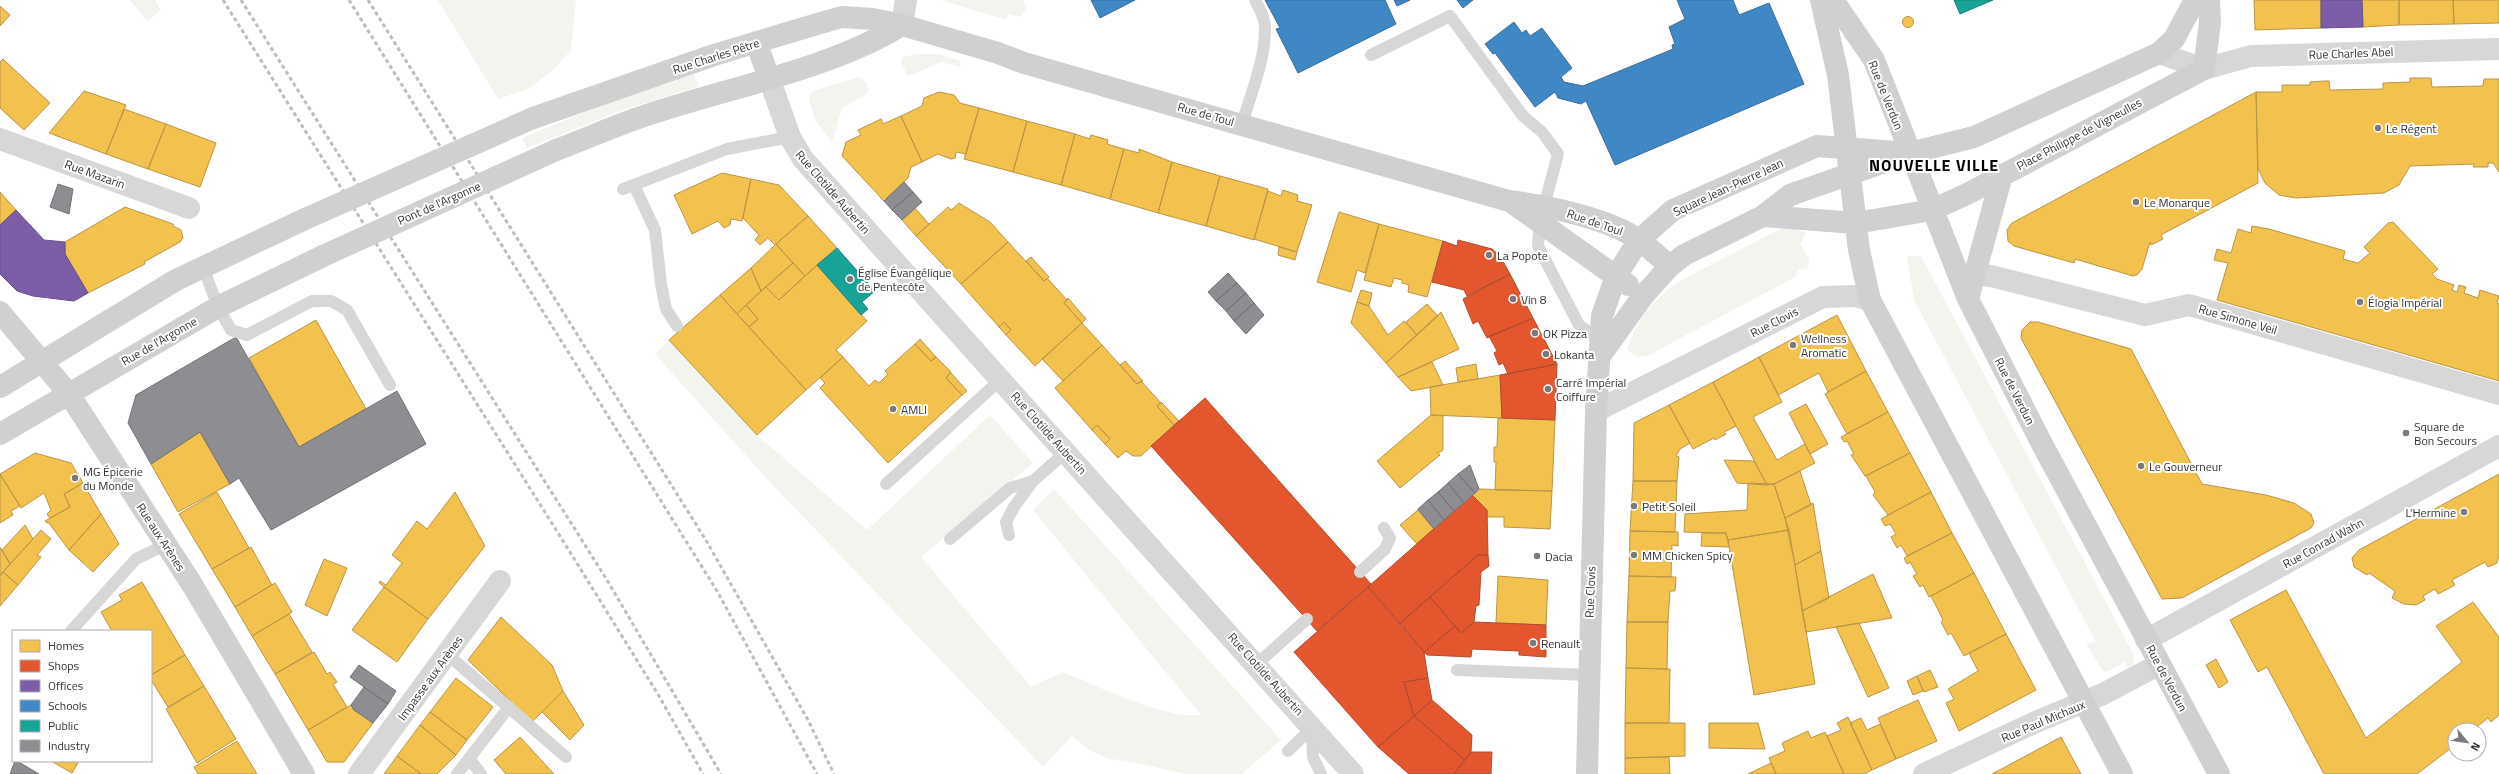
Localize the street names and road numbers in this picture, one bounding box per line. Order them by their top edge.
street label: Rue Charles Pêtre [670,33,762,79]
street label: Rue Charles Abel [2308,42,2394,64]
street label: Rue de Verdun [1863,57,1909,133]
street label: Place Philippe de Vigneulles [2013,93,2145,175]
street label: Rue de Toul [1175,97,1237,131]
street label: Rue Clotilde Aubertin [791,146,875,238]
street label: Square Jean-Pierre Jean [1670,153,1786,221]
street label: Rue Mazarin [62,154,128,194]
street label: Pont de l'Argonne [394,176,484,230]
street label: Rue de Toul [1564,204,1626,240]
street label: Rue Simone Veil [2196,299,2280,339]
street label: Rue Clovis [1747,302,1802,342]
street label: Rue de l'Argonne [117,312,201,370]
street label: Rue de Verdun [1990,354,2040,428]
street label: Rue Clotilde Aubertin [1006,387,1092,479]
street label: Rue aux Arènes [132,499,190,575]
street label: Rue Conrad Wahn [2279,513,2367,573]
street label: Rue Clovis [1580,565,1600,618]
street label: Rue Clotilde Aubertin [1223,628,1309,720]
street label: Impasse aux Arènes [393,631,468,724]
street label: Rue de Verdun [2141,641,2193,715]
street label: Rue Paul Michaux [1998,695,2088,747]

